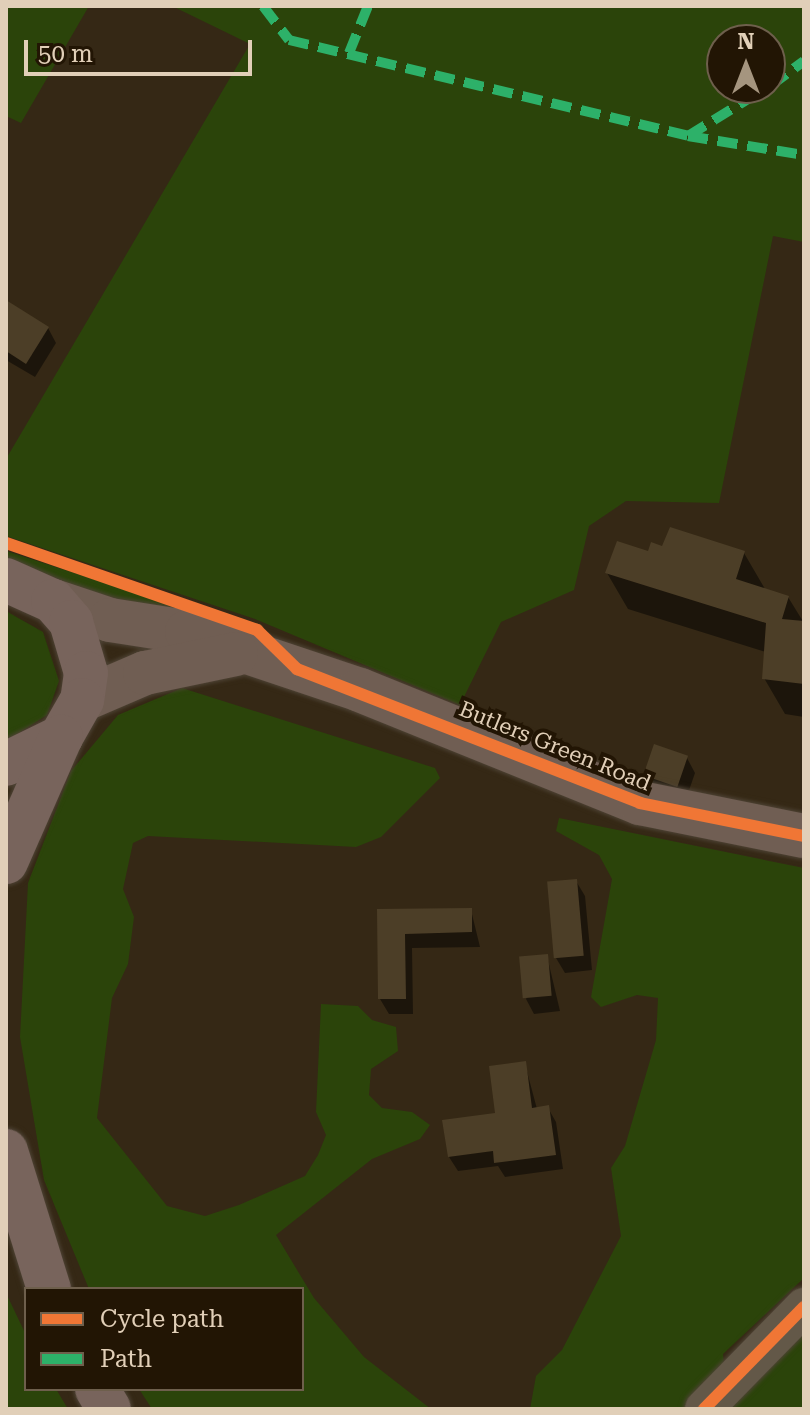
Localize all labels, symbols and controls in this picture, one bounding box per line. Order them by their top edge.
scale bar [28,24,256,74]
north arrow [706,24,786,104]
text: N [738,29,754,54]
text: 50 m [38,40,93,68]
street label: Butlers Green Road [455,695,655,797]
legend [24,1287,304,1391]
text: Cycle path [100,1305,224,1333]
text: Path [100,1345,152,1373]

